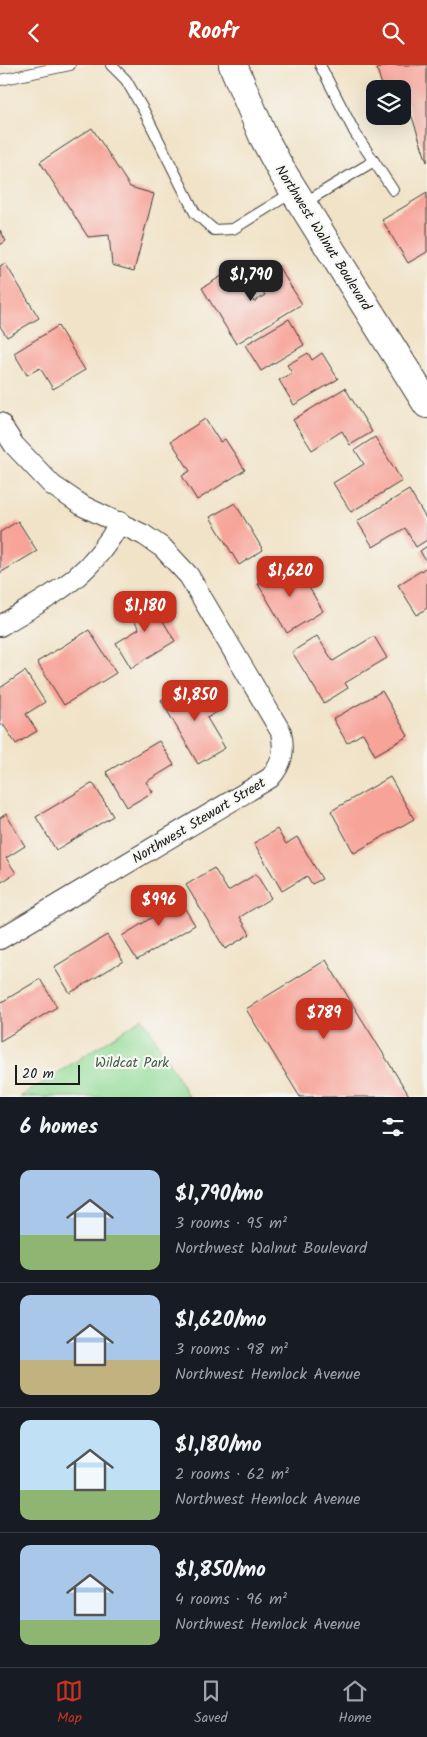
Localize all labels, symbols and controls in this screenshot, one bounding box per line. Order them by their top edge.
text: Roofr [188,15,239,50]
icon: back [20,19,48,47]
icon: search [379,19,407,47]
map controls [366,80,411,125]
button: layers [366,80,411,125]
street label: Northwest Walnut Boulevard [269,161,377,316]
pin: $1,790 [210,259,292,302]
text: $1,790 [230,263,272,288]
pin: $1,620 [249,555,331,598]
text: $1,620 [268,559,312,584]
pin: $1,180 [104,591,186,633]
text: $1,180 [125,594,165,619]
pin: $1,850 [154,679,236,722]
text: $1,850 [173,683,217,708]
street label: Northwest Stewart Street [128,772,270,870]
pin: $996 [129,885,189,927]
text: $996 [142,888,176,913]
pin: $789 [294,997,354,1040]
text: $789 [307,1001,341,1026]
park label: Wildcat Park [95,1052,169,1074]
scale bar [15,1062,80,1085]
text: 20 m [22,1063,54,1085]
text: 6 homes [20,1111,98,1144]
icon: filters [379,1113,407,1141]
text: $1,790/mo [175,1178,263,1211]
icon: home [60,1190,120,1250]
text: 3 rooms · 95 m² [175,1211,287,1236]
text: Northwest Walnut Boulevard [175,1236,367,1261]
text: $1,620/mo [175,1304,266,1337]
icon: home [60,1315,120,1375]
text: 3 rooms · 98 m² [175,1337,288,1362]
text: Northwest Hemlock Avenue [175,1362,361,1387]
text: $1,180/mo [175,1429,261,1462]
icon: home [60,1440,120,1500]
text: 2 rooms · 62 m² [175,1462,289,1487]
text: Northwest Hemlock Avenue [175,1487,361,1512]
text: $1,850/mo [175,1554,266,1587]
icon: home [60,1565,120,1625]
text: 4 rooms · 96 m² [175,1587,287,1612]
text: Northwest Hemlock Avenue [175,1612,361,1637]
tab: Map [55,1677,83,1729]
tab: Saved [194,1677,228,1729]
tab: Home [338,1677,372,1729]

